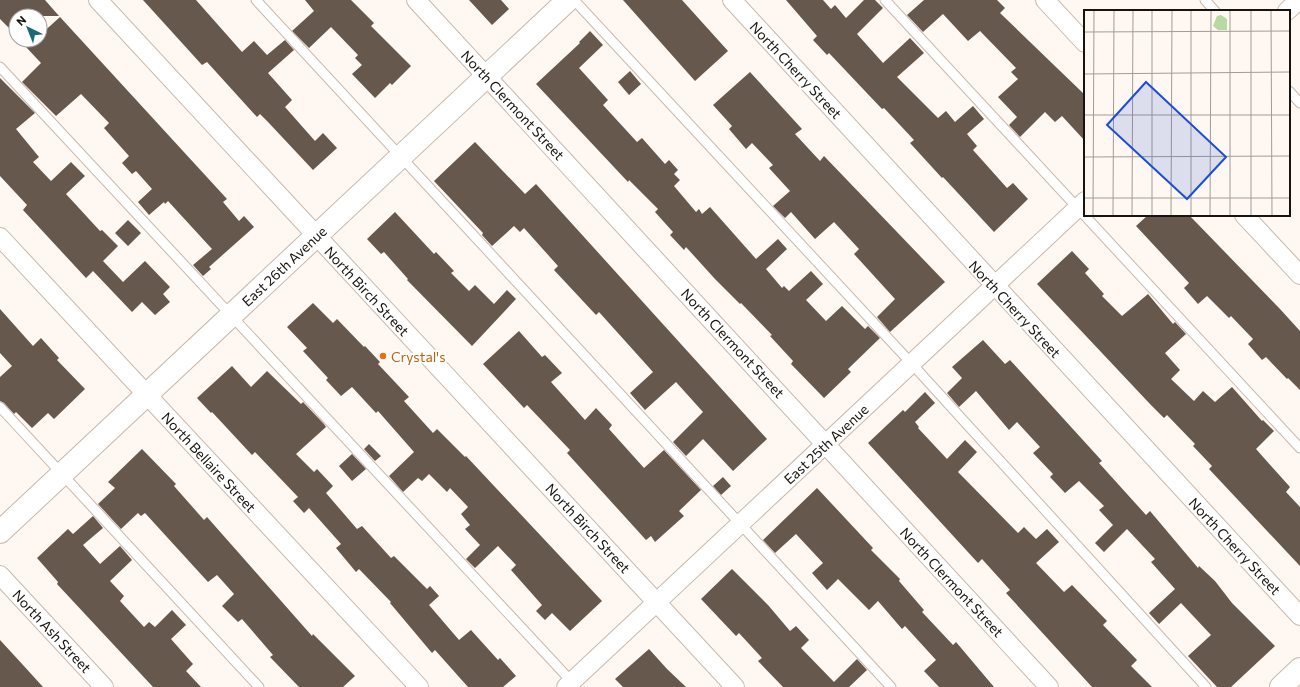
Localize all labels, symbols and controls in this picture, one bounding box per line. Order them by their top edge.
north arrow [8,8,48,48]
inset map [1084,10,1290,216]
text: N [13,13,28,28]
street label: North Cherry Street [747,18,846,122]
street label: North Clermont Street [458,47,568,164]
street label: East 26th Avenue [238,222,330,310]
street label: North Birch Street [321,243,413,339]
street label: North Cherry Street [966,257,1065,361]
street label: North Clermont Street [678,285,788,402]
place label: Crystal's [391,348,446,365]
marker: Crystal's [378,351,388,361]
street label: East 25th Avenue [780,401,872,487]
street label: North Bellaire Street [158,409,260,516]
street label: North Birch Street [542,480,634,576]
street label: North Cherry Street [1186,494,1285,598]
street label: North Clermont Street [897,524,1007,641]
street label: North Ash Street [9,586,95,676]

